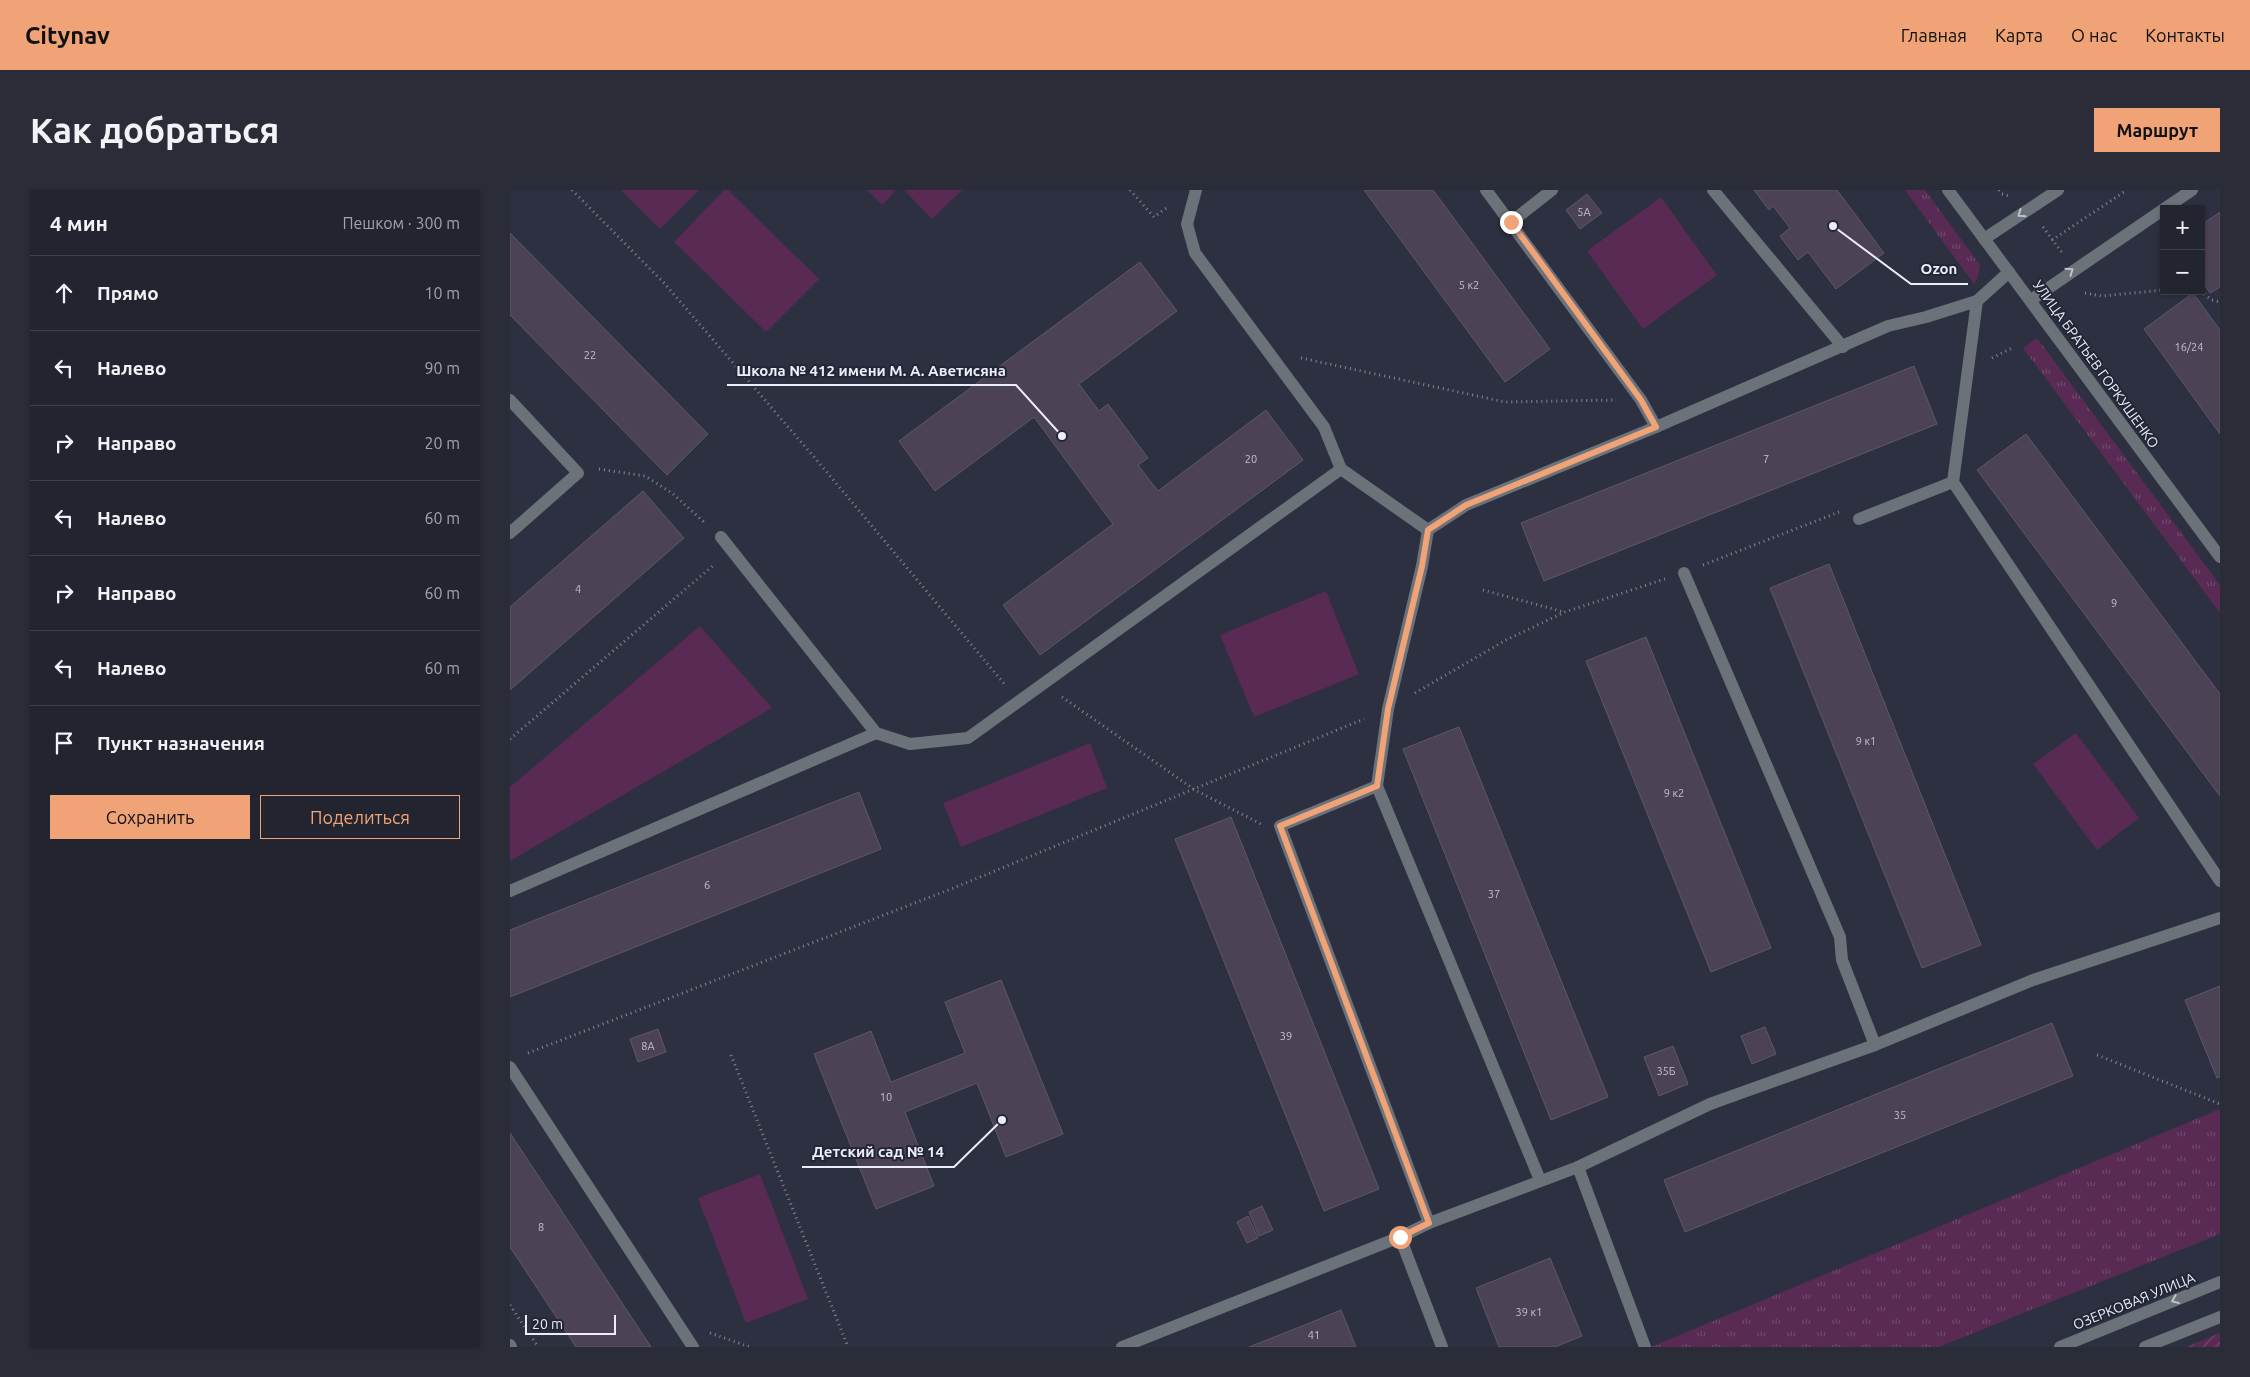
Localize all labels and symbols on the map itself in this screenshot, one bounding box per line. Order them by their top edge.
house number: 5А [1577,206,1592,218]
one-way arrow [2017,208,2027,217]
route end [1500,211,1523,234]
callout: Ozon [1911,254,1968,284]
text: Ozon [1921,260,1957,277]
one-way arrow [2064,269,2073,277]
street label: УЛИЦА БРАТЬЕВ ГОРКУШЕНКО [2030,277,2162,451]
house number: 5 к2 [1459,279,1479,291]
house number: 16/24 [2175,341,2203,353]
house number: 22 [584,349,596,361]
callout: Школа № 412 имени М. А. Аветисяна [727,355,1016,385]
text: Школа № 412 имени М. А. Аветисяна [736,362,1006,379]
house number: 20 [1245,453,1257,465]
house number: 7 [1763,453,1769,465]
house number: 4 [575,583,581,595]
house number: 9 [2111,597,2117,609]
house number: 9 к1 [1856,735,1876,747]
house number: 9 к2 [1664,787,1684,799]
house number: 6 [704,879,710,891]
house number: 37 [1488,888,1500,900]
house number: 39 [1280,1030,1292,1042]
house number: 8А [641,1040,656,1052]
house number: 35Б [1656,1065,1676,1077]
house number: 10 [880,1091,892,1103]
house number: 35 [1894,1109,1906,1121]
callout: Детский сад № 14 [802,1137,954,1167]
text: Детский сад № 14 [812,1143,944,1160]
house number: 8 [538,1221,544,1233]
route start [1389,1226,1412,1249]
street label: ОЗЕРКОВАЯ УЛИЦА [2071,1269,2197,1333]
one-way arrow [2171,1294,2180,1305]
house number: 39 к1 [1516,1306,1542,1318]
scale bar [525,1312,616,1335]
house number: 41 [1308,1329,1320,1341]

